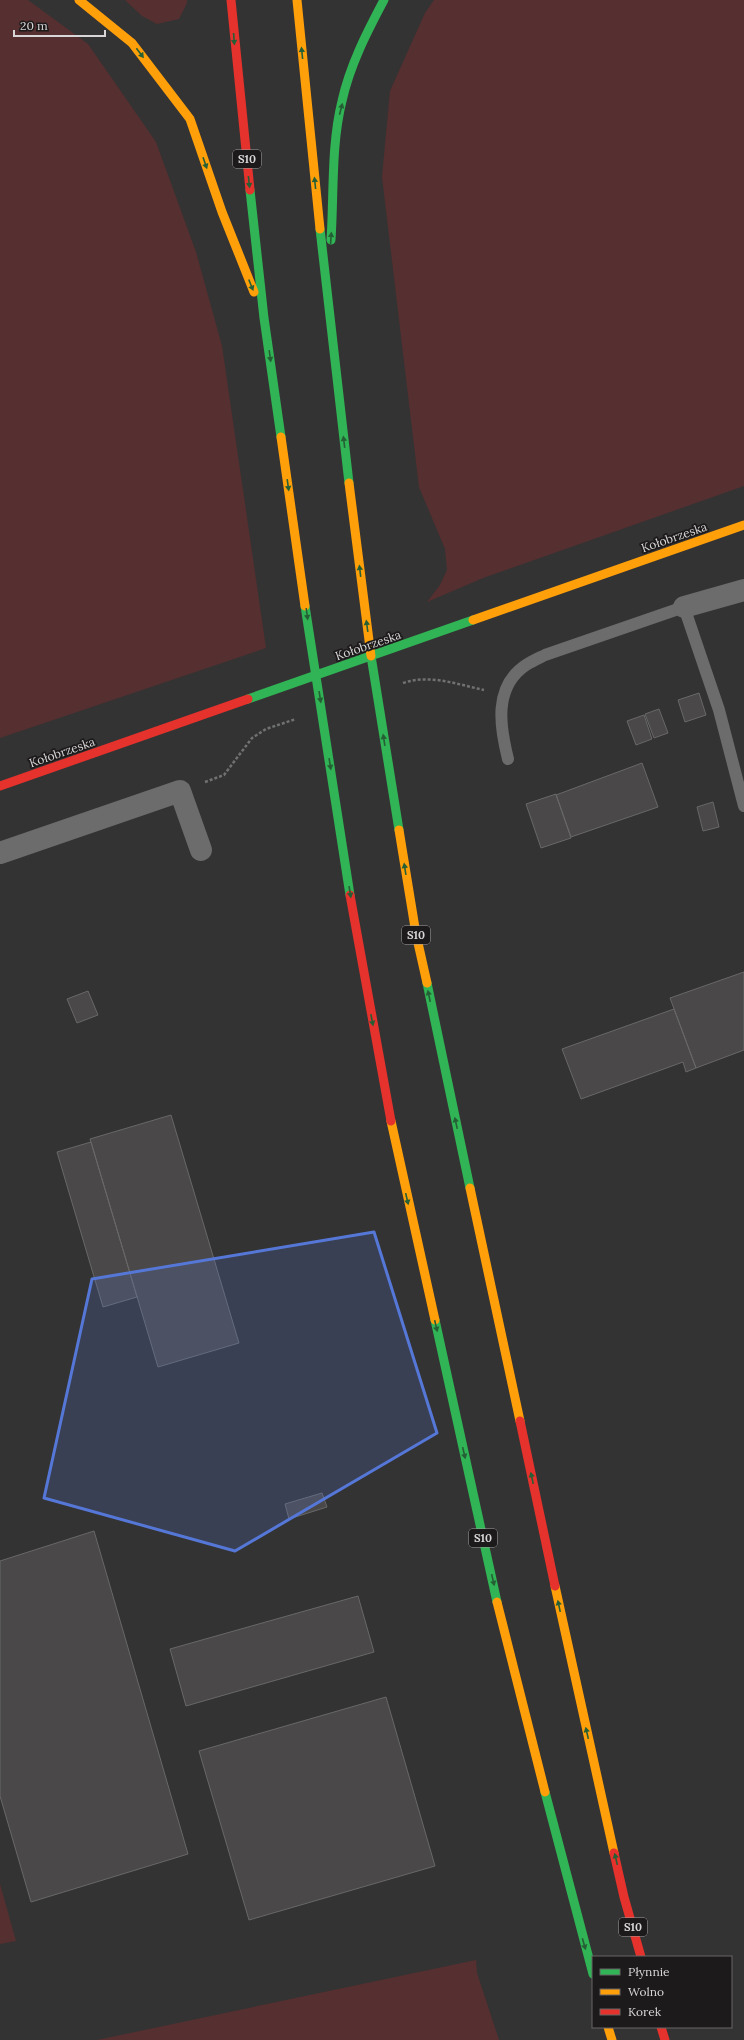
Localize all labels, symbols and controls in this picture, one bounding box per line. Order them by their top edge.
scale bar [14,12,105,38]
text: 20 m [20,18,48,33]
one-way arrow [231,33,237,46]
one-way arrow [135,47,144,58]
one-way arrow [299,47,305,59]
one-way arrow [338,103,344,115]
road number: S10 [233,150,261,168]
one-way arrow [202,158,208,170]
one-way arrow [246,176,252,188]
one-way arrow [312,177,318,189]
one-way arrow [328,232,335,244]
one-way arrow [248,279,254,290]
one-way arrow [267,350,273,362]
one-way arrow [341,436,347,448]
one-way arrow [285,479,291,491]
street label: Kołobrzeska [639,519,709,555]
one-way arrow [357,565,363,577]
one-way arrow [304,608,310,620]
one-way arrow [364,620,370,632]
street label: Kołobrzeska [333,627,403,663]
one-way arrow [317,691,323,703]
street label: Kołobrzeska [27,734,97,770]
one-way arrow [380,734,386,746]
one-way arrow [327,757,333,770]
one-way arrow [402,862,408,875]
one-way arrow [347,886,353,898]
road number: S10 [402,926,430,944]
one-way arrow [426,990,432,1002]
one-way arrow [369,1014,375,1026]
one-way arrow [453,1117,459,1129]
one-way arrow [405,1193,411,1206]
one-way arrow [433,1320,439,1332]
one-way arrow [462,1447,468,1459]
one-way arrow [529,1472,535,1485]
road number: S10 [469,1529,497,1547]
one-way arrow [490,1574,496,1586]
one-way arrow [556,1599,562,1612]
one-way arrow [584,1726,590,1739]
one-way arrow [612,1853,618,1866]
road number: S10 [619,1918,647,1936]
one-way arrow [581,1938,587,1950]
legend [592,1956,732,2028]
text: Płynnie [628,1964,670,1979]
text: Wolno [628,1984,664,1999]
text: Korek [628,2004,662,2019]

